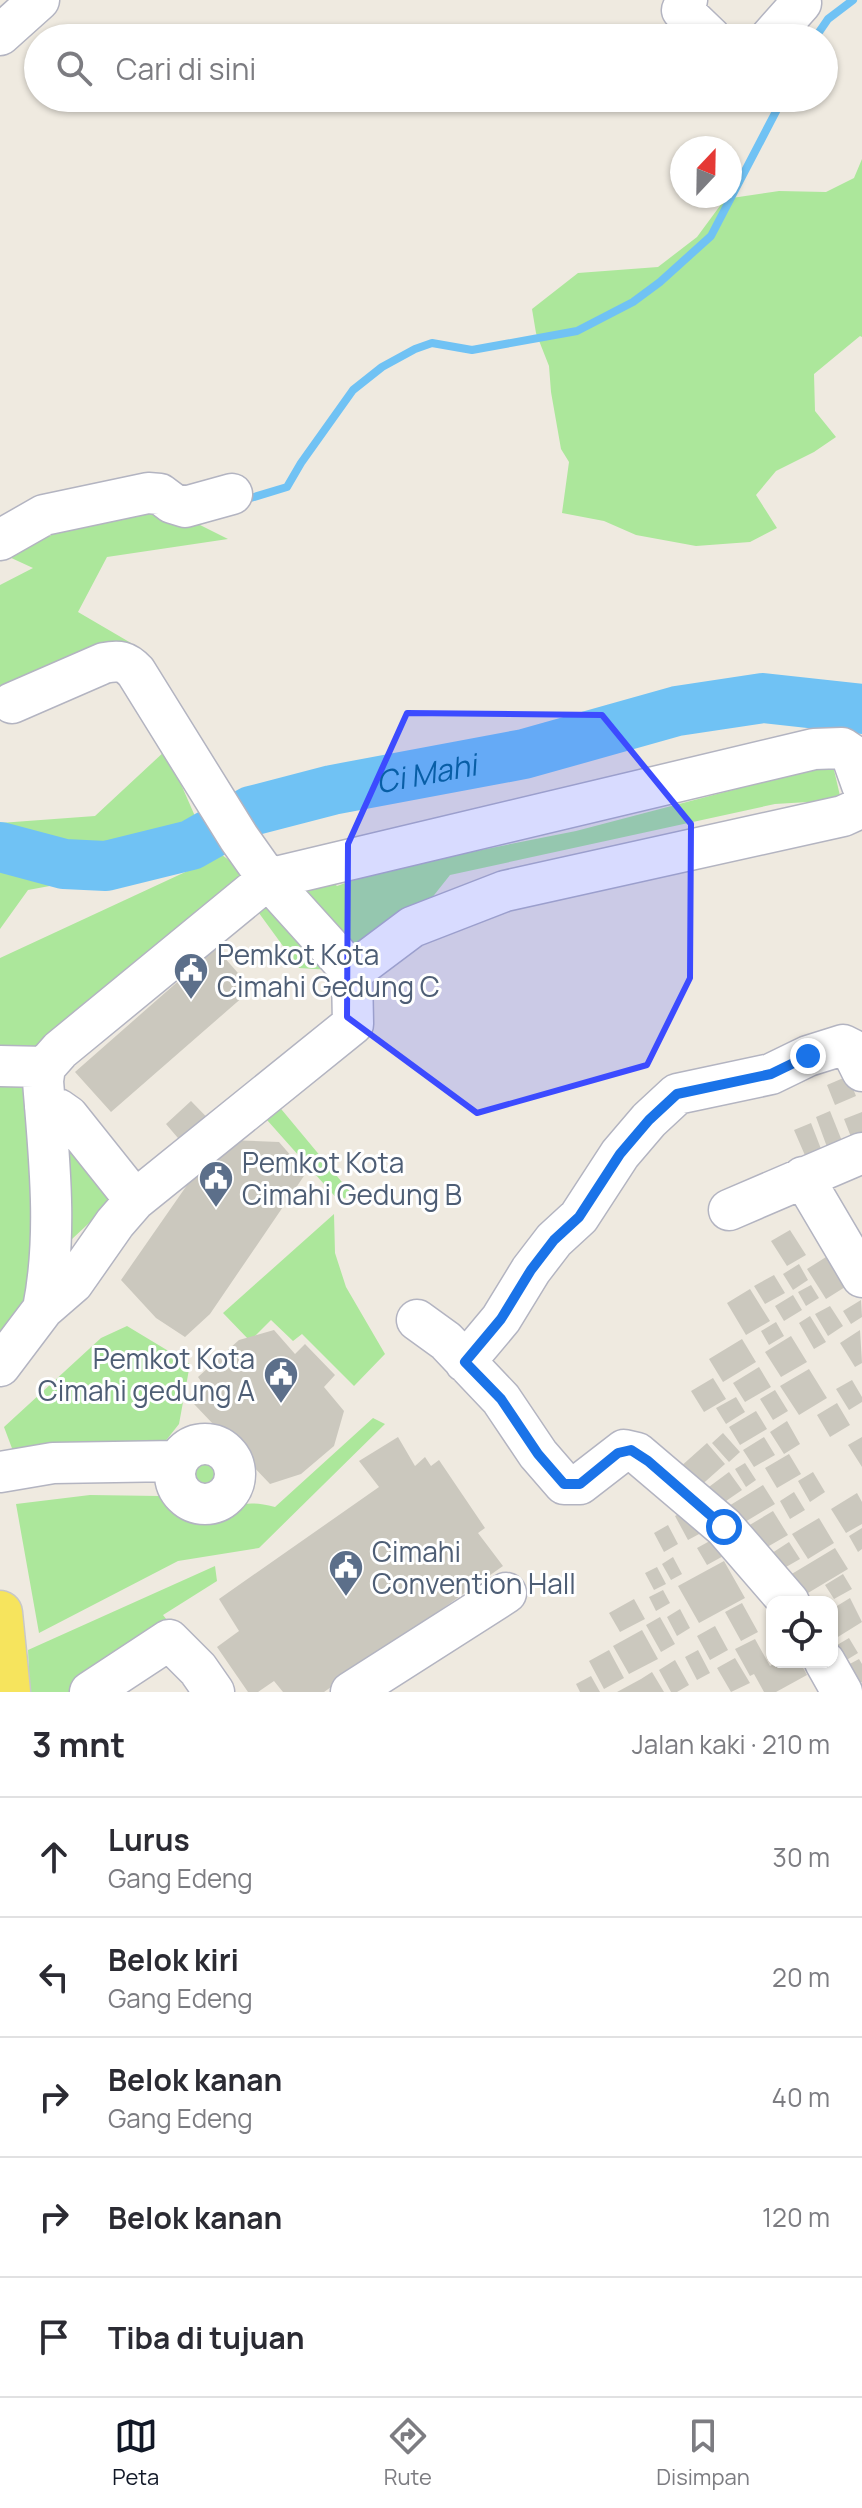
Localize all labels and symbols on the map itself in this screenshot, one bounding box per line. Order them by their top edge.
north arrow [670,136,742,208]
water label: Ci Mahi [372,742,483,802]
place label: Pemkot Kota Cimahi Gedung C [217,935,440,1005]
public building icon: Pemkot Kota Cimahi Gedung C [172,951,210,1001]
route end [790,1038,826,1074]
place label: Pemkot Kota Cimahi Gedung B [242,1143,462,1213]
public building icon: Pemkot Kota Cimahi Gedung B [197,1159,235,1209]
place label: Pemkot Kota Cimahi gedung A [38,1339,255,1409]
public building icon: Pemkot Kota Cimahi gedung A [262,1355,300,1405]
route start [706,1509,742,1545]
place label: Cimahi Convention Hall [372,1532,576,1602]
public building icon: Cimahi Convention Hall [327,1548,365,1598]

